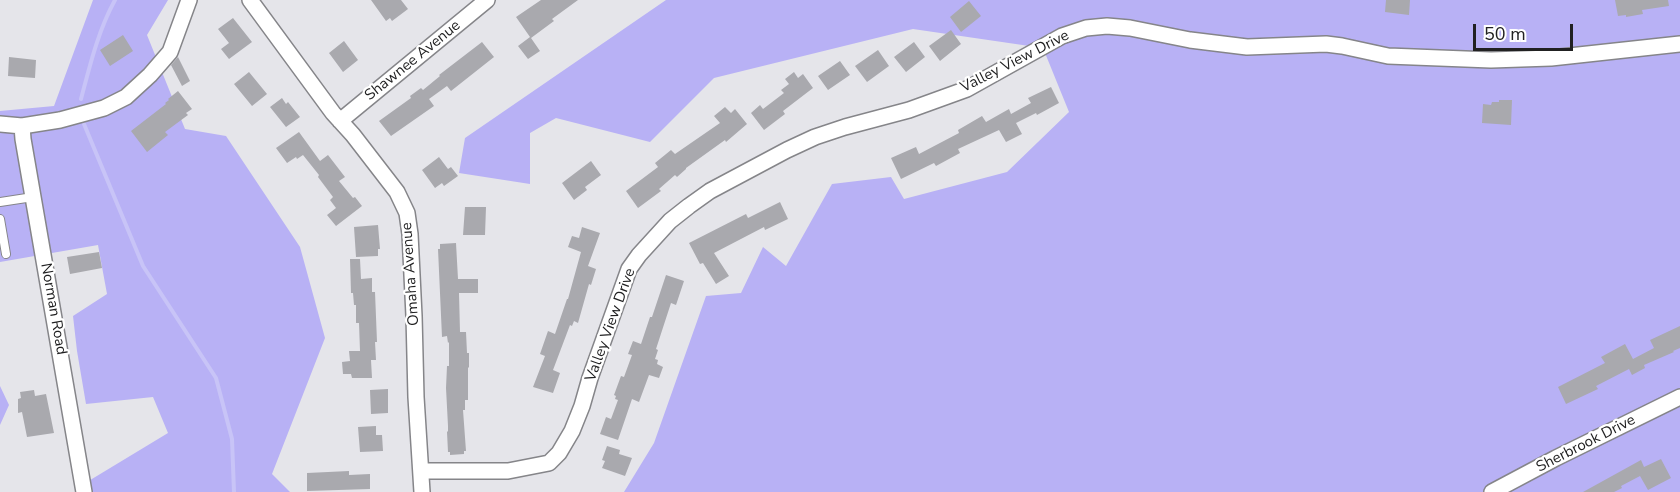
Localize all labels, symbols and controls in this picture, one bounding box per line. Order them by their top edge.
scale bar [1476,12,1576,50]
street label: Shawnee Avenue [362,17,464,105]
text: 50 m [1484,22,1526,46]
street label: Valley View Drive [958,27,1072,97]
street label: Omaha Avenue [398,222,424,326]
street label: Norman Road [36,262,70,356]
street label: Valley View Drive [582,266,640,384]
street label: Sherbrook Drive [1533,411,1639,477]

